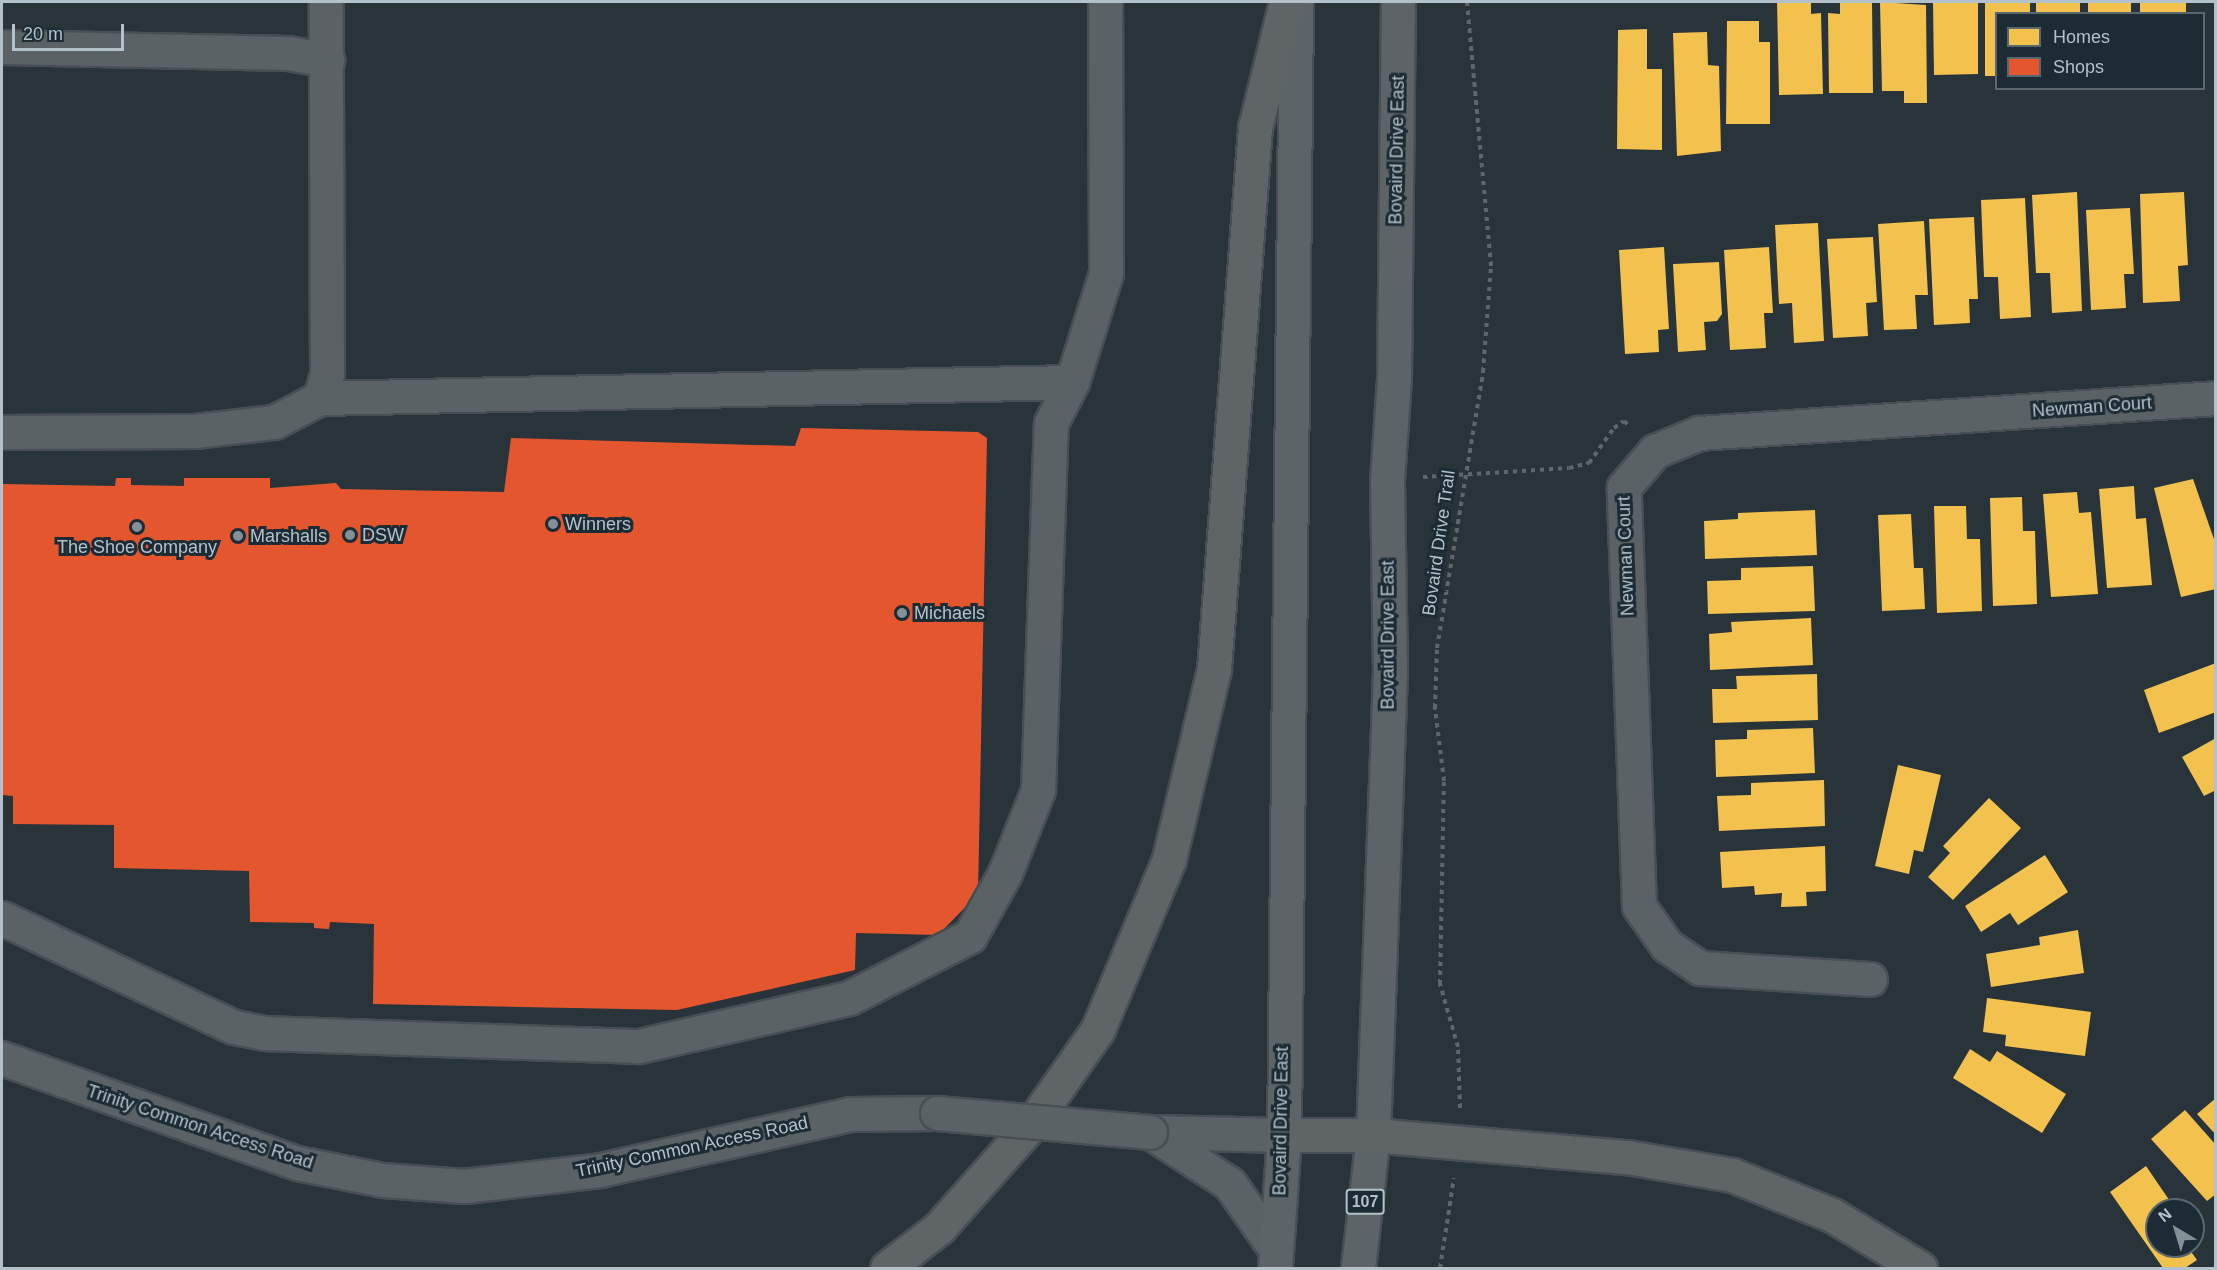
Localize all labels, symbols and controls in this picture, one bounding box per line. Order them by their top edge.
scale bar [15,12,128,50]
legend [1995,12,2205,90]
text: 20 m [23,24,63,44]
text: Homes [2053,27,2110,47]
text: Shops [2053,57,2104,77]
street label: Bovaird Drive East [1385,75,1409,225]
street label: Newman Court [2031,392,2153,422]
street label: Bovaird Drive Trail [1418,469,1460,617]
street label: Newman Court [1613,496,1639,616]
place label: Winners [565,513,631,535]
marker: Winners [546,517,560,531]
marker: The Shoe Company [130,520,144,534]
place label: DSW [362,524,404,546]
place label: Marshalls [250,525,327,547]
marker: DSW [343,528,357,542]
marker: Marshalls [231,529,245,543]
place label: The Shoe Company [57,536,217,558]
street label: Bovaird Drive East [1377,560,1399,710]
place label: Michaels [914,602,985,624]
marker: Michaels [895,606,909,620]
street label: Bovaird Drive East [1269,1046,1293,1196]
street label: Trinity Common Access Road [84,1080,316,1174]
street label: Trinity Common Access Road [574,1112,810,1182]
road number: 107 [1346,1189,1384,1215]
north arrow [2145,1198,2205,1258]
text: N [2155,1205,2175,1225]

